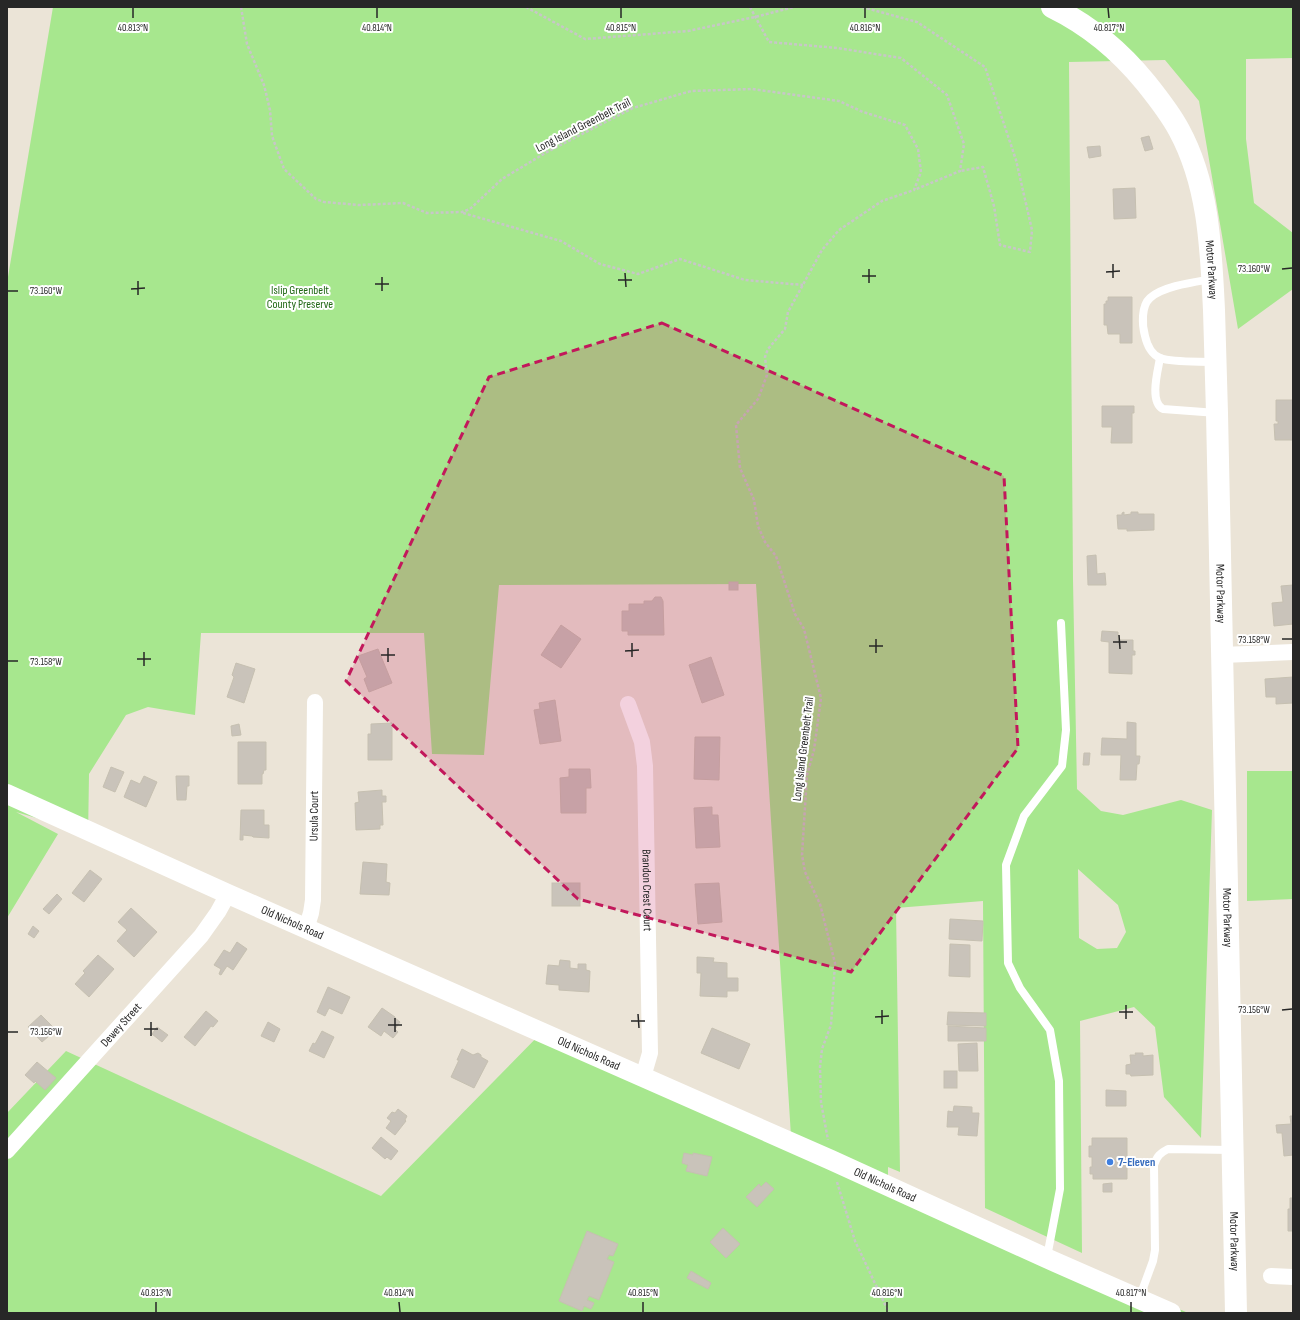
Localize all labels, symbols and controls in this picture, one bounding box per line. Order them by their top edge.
text: 40.813°N [118,22,148,34]
text: 40.814°N [362,22,392,34]
text: 40.815°N [606,22,636,34]
text: 40.816°N [850,22,880,34]
text: 40.817°N [1094,22,1124,34]
street label: Long Island Greenbelt Trail [533,95,633,156]
street label: Motor Parkway [1202,239,1220,300]
text: 73.160°W [1238,263,1270,275]
park label: Islip Greenbelt County Preserve [267,283,333,312]
text: 73.160°W [30,285,62,297]
street label: Motor Parkway [1212,564,1228,624]
text: 73.158°W [1238,634,1270,646]
text: 73.158°W [30,656,62,668]
street label: Long Island Greenbelt Trail [790,696,817,802]
street label: Ursula Court [307,790,322,841]
street label: Brandon Crest Court [638,849,655,932]
street label: Motor Parkway [1219,888,1235,948]
street label: Old Nichols Road [259,903,326,943]
street label: Dewey Street [98,1000,145,1050]
text: 73.156°W [1238,1004,1270,1016]
text: 73.156°W [30,1026,62,1038]
street label: Old Nichols Road [555,1033,622,1074]
place label: 7-Eleven [1118,1155,1155,1170]
marker: 7-Eleven [1105,1157,1115,1167]
street label: Old Nichols Road [851,1164,918,1206]
street label: Motor Parkway [1226,1212,1242,1272]
text: 40.813°N [141,1287,171,1299]
text: 40.814°N [384,1287,414,1299]
text: 40.815°N [628,1287,658,1299]
text: 40.816°N [872,1287,902,1299]
text: 40.817°N [1116,1287,1146,1299]

